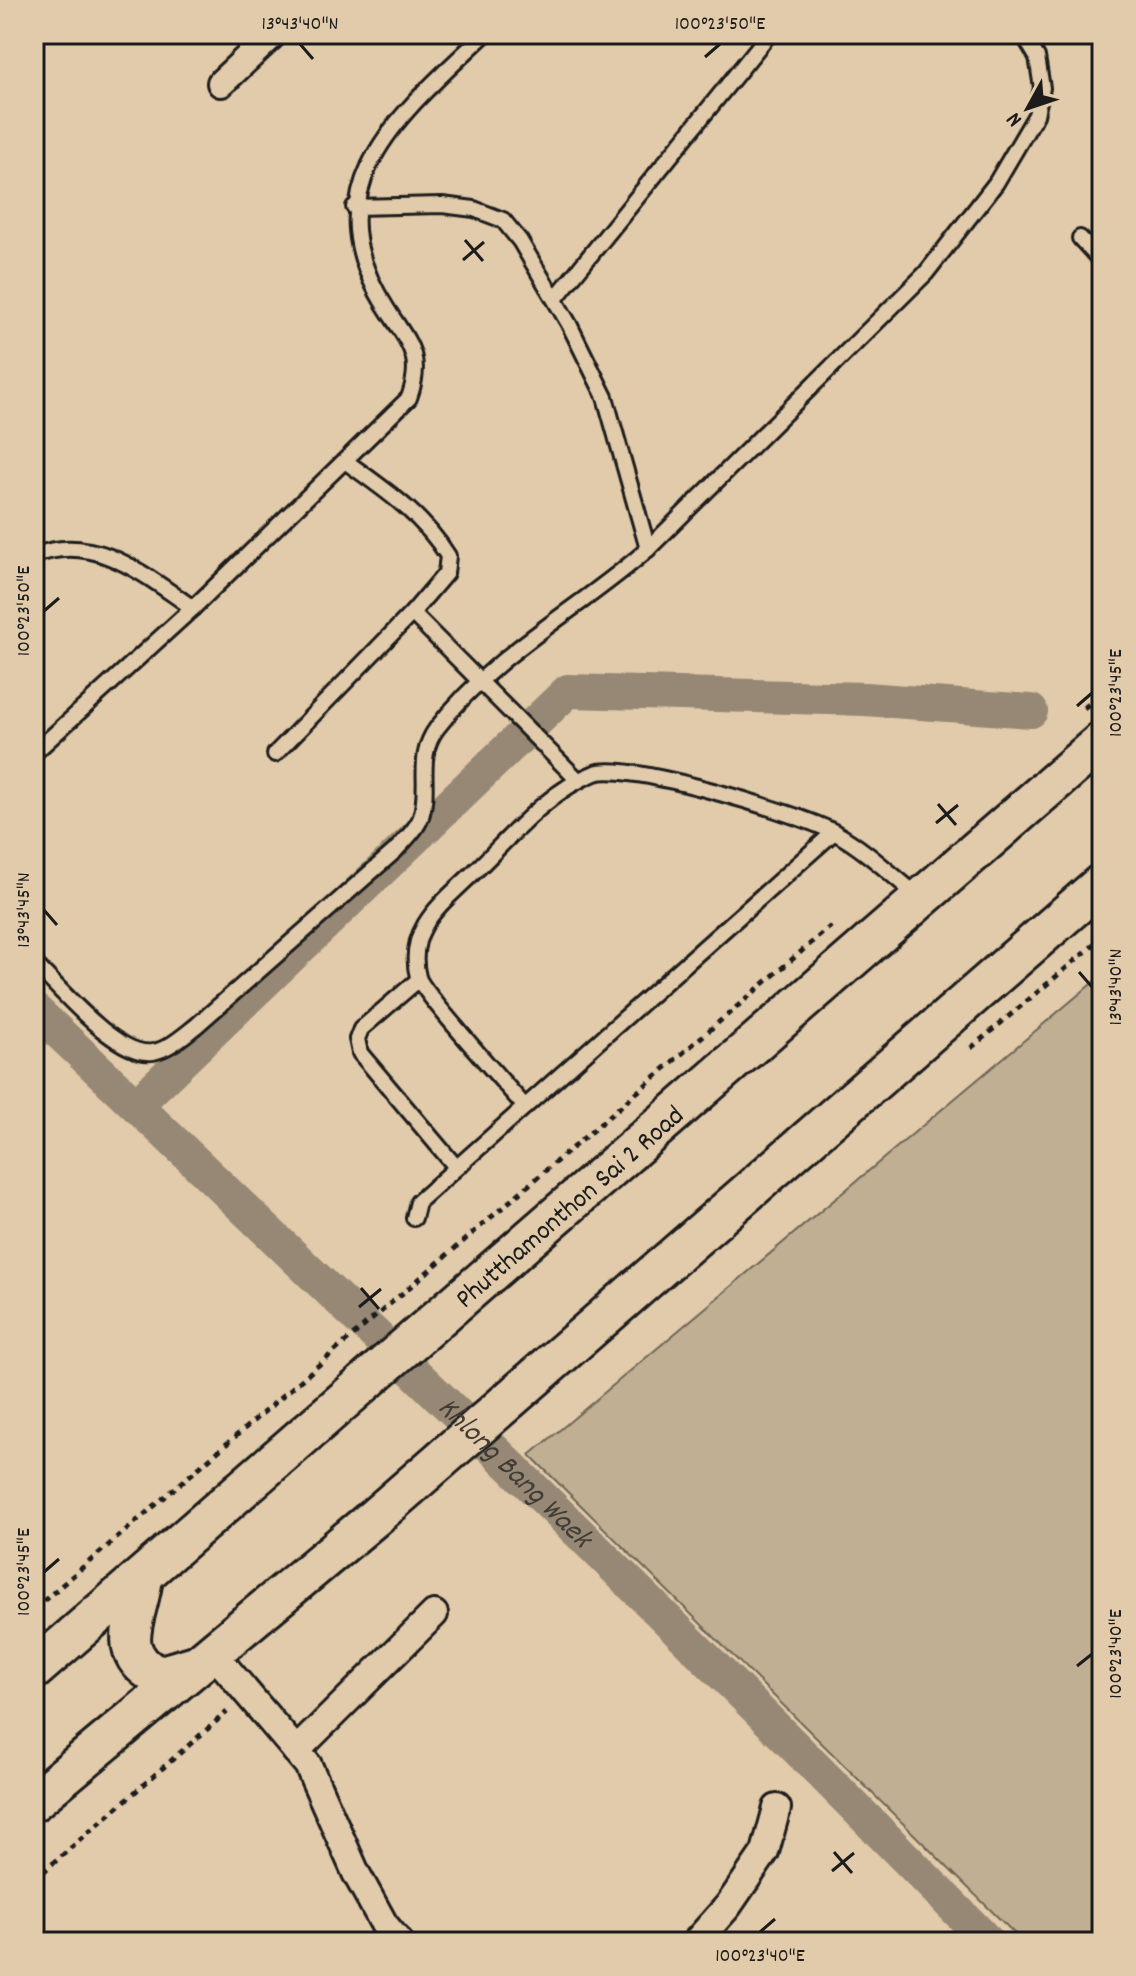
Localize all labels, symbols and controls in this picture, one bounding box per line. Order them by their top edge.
text: 13°43'40"N [262,11,339,39]
text: 100°23'50"E [675,11,765,39]
north arrow [988,68,1068,148]
text: N [1000,104,1031,133]
text: 100°23'50"E [11,566,39,656]
text: 100°23'45"E [1103,649,1131,737]
text: 13°43'45"N [11,872,39,948]
text: 13°43'40"N [1103,949,1131,1026]
street label: Phutthamonthon Sai 2 Road [448,1098,695,1320]
water label: Khlong Bang Waek [426,1389,602,1562]
text: 100°23'45"E [11,1528,39,1616]
text: 100°23'40"E [1103,1609,1131,1699]
text: 100°23'40"E [715,1943,805,1971]

